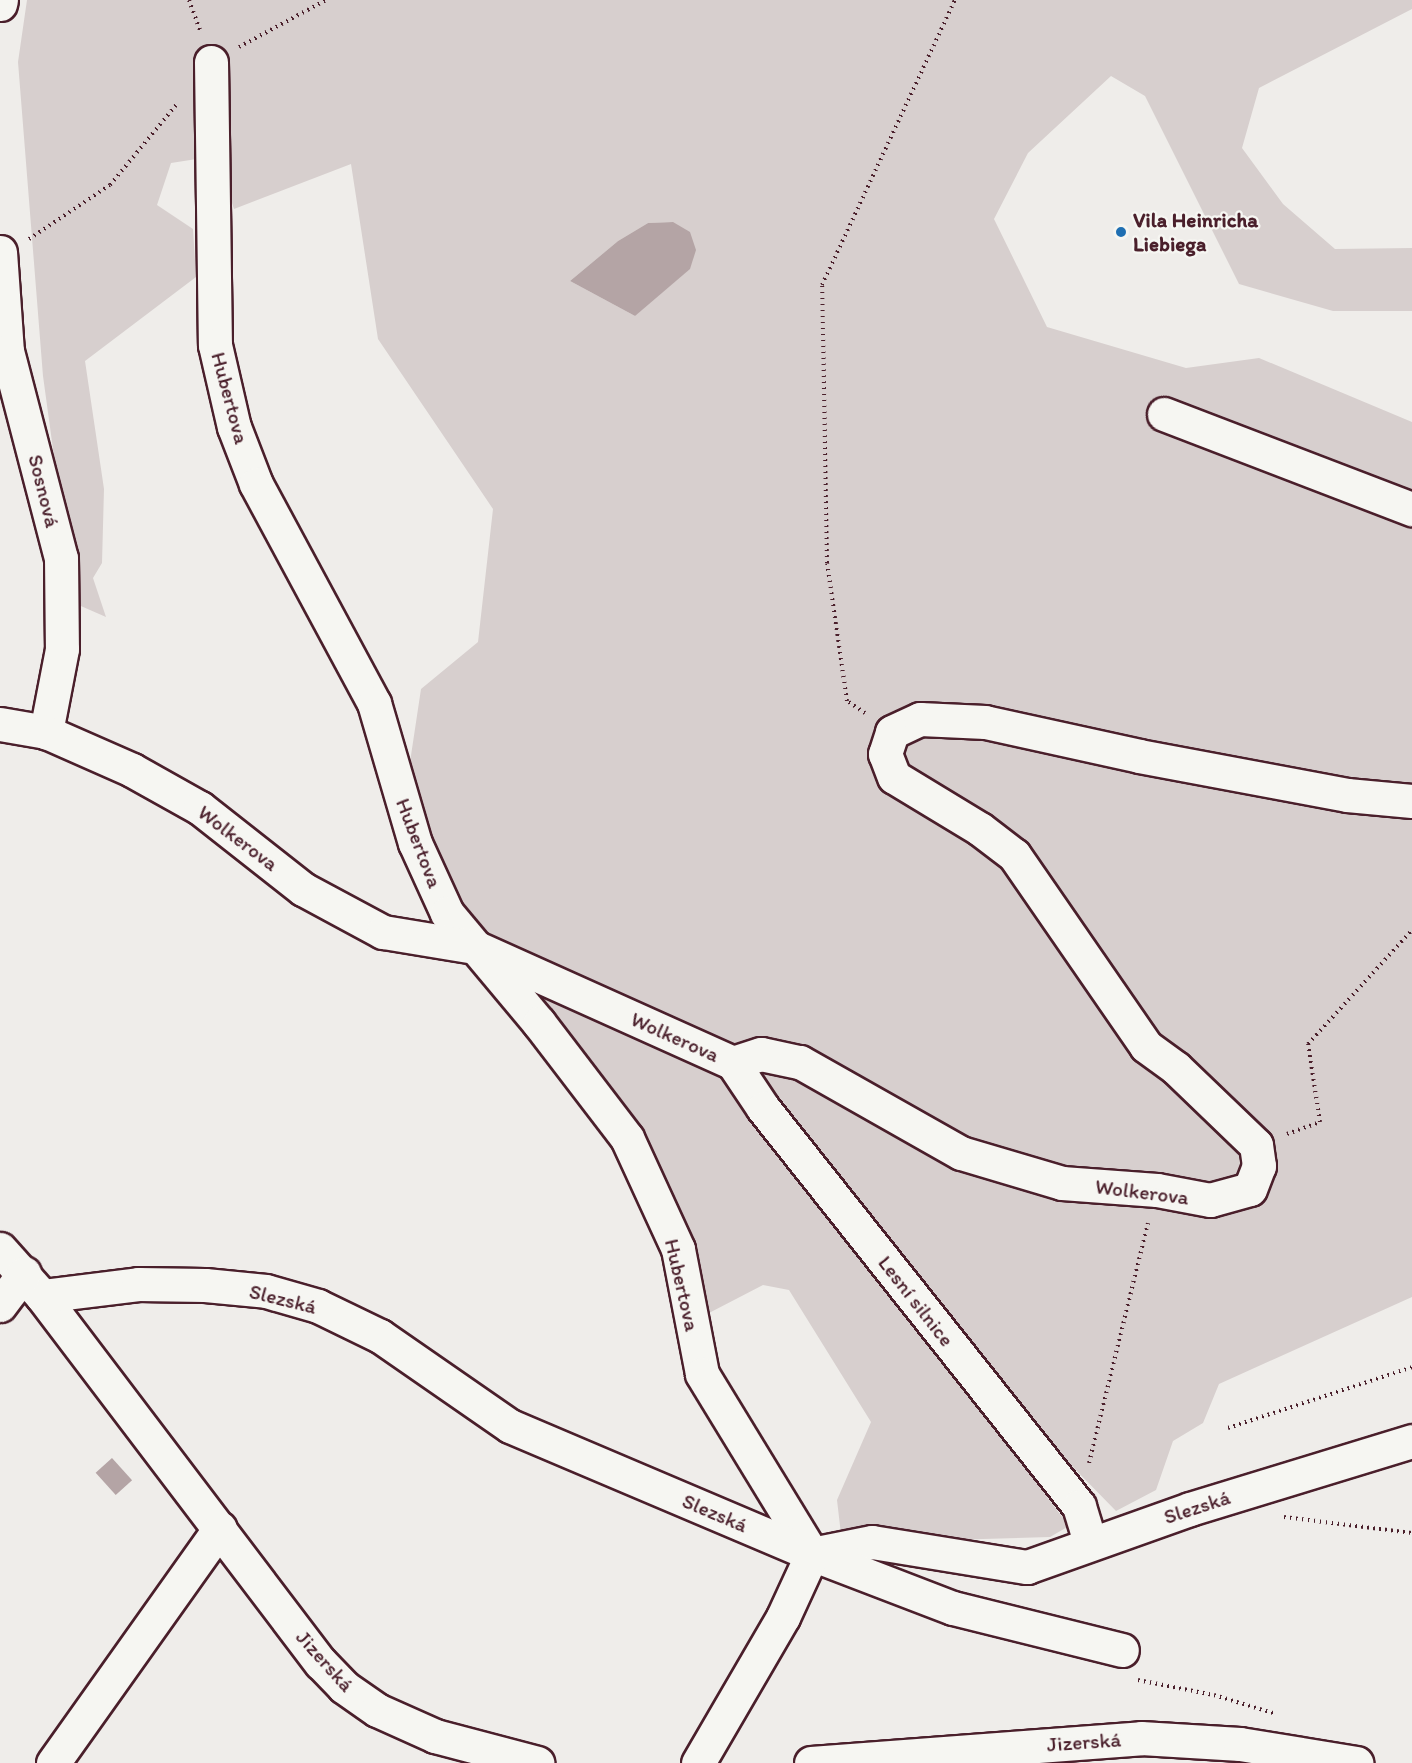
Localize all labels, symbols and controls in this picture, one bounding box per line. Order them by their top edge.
place label: Vila Heinricha Liebiega [1133,207,1259,257]
marker: Vila Heinricha Liebiega [1114,225,1128,239]
street label: Hubertova [206,349,254,447]
street label: Sosnová [23,452,65,530]
street label: Hubertova [390,795,448,891]
street label: Wolkerova [193,800,283,876]
street label: Wolkerova [627,1006,723,1068]
street label: Wolkerova [1094,1174,1190,1210]
street label: Hubertova [659,1236,705,1334]
street label: Lesní silnice [872,1250,960,1352]
street label: Slezská [247,1278,319,1320]
street label: Slezská [1161,1484,1233,1530]
street label: Slezská [679,1488,751,1538]
street label: Jizerská [291,1625,359,1697]
street label: Jizerská [1046,1727,1122,1757]

